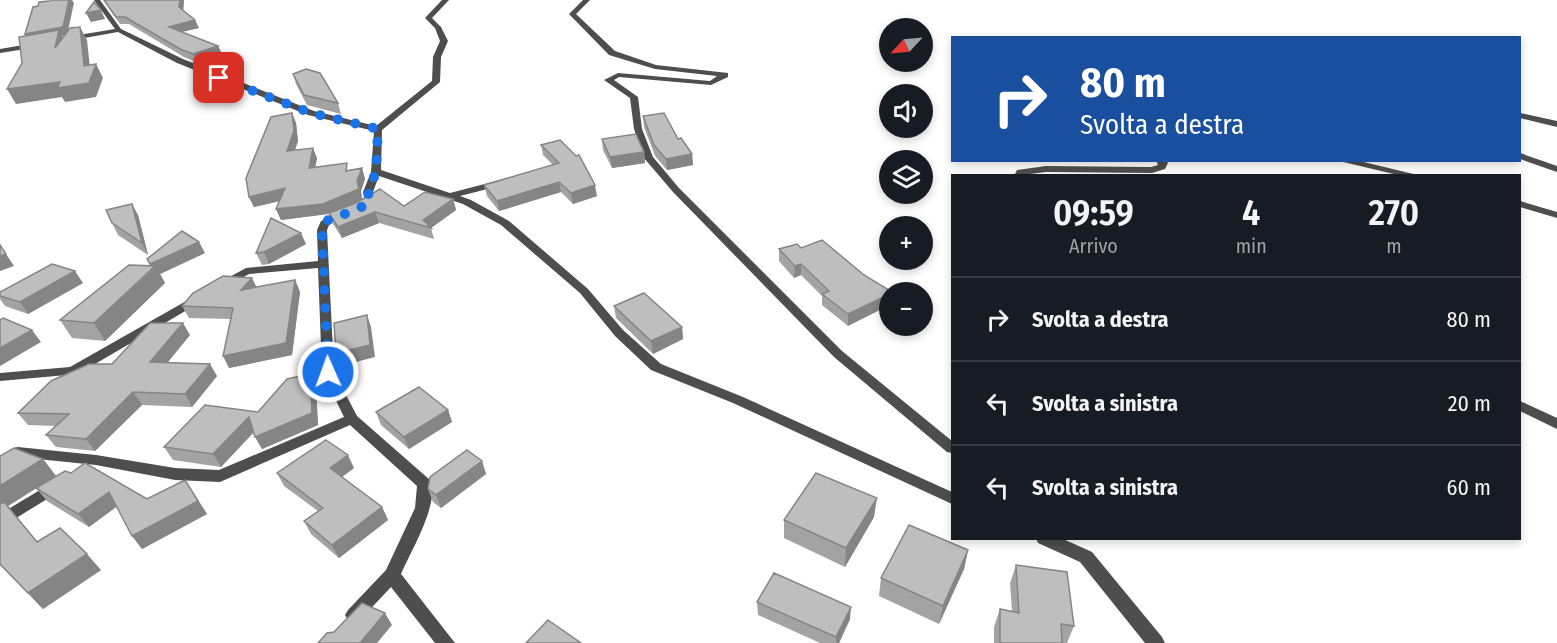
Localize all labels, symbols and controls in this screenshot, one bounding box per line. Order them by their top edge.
north arrow [879,18,933,72]
map controls [879,18,933,336]
pin [193,52,244,103]
text: 80 m [1080,58,1166,108]
icon: right [981,60,1059,138]
icon: arrive [202,61,235,94]
button: sound [879,84,933,138]
text: Svolta a destra [1080,109,1244,141]
button: layers [879,150,933,204]
text: 09:59 [1053,191,1134,235]
text: 4 [1242,191,1260,235]
text: 270 [1369,191,1419,235]
button: + [879,216,933,270]
text: Arrivo [1069,234,1118,258]
text: min [1236,234,1267,258]
text: m [1386,234,1402,258]
button: − [879,282,933,336]
icon: right [981,303,1014,336]
text: Svolta a destra [1032,306,1169,333]
text: 80 m [1446,306,1491,333]
position arrow [296,340,360,404]
icon: left [981,387,1014,420]
text: Svolta a sinistra [1032,390,1178,417]
text: 20 m [1448,390,1491,417]
icon: left [981,471,1014,504]
text: Svolta a sinistra [1032,474,1178,501]
text: 60 m [1447,474,1491,501]

